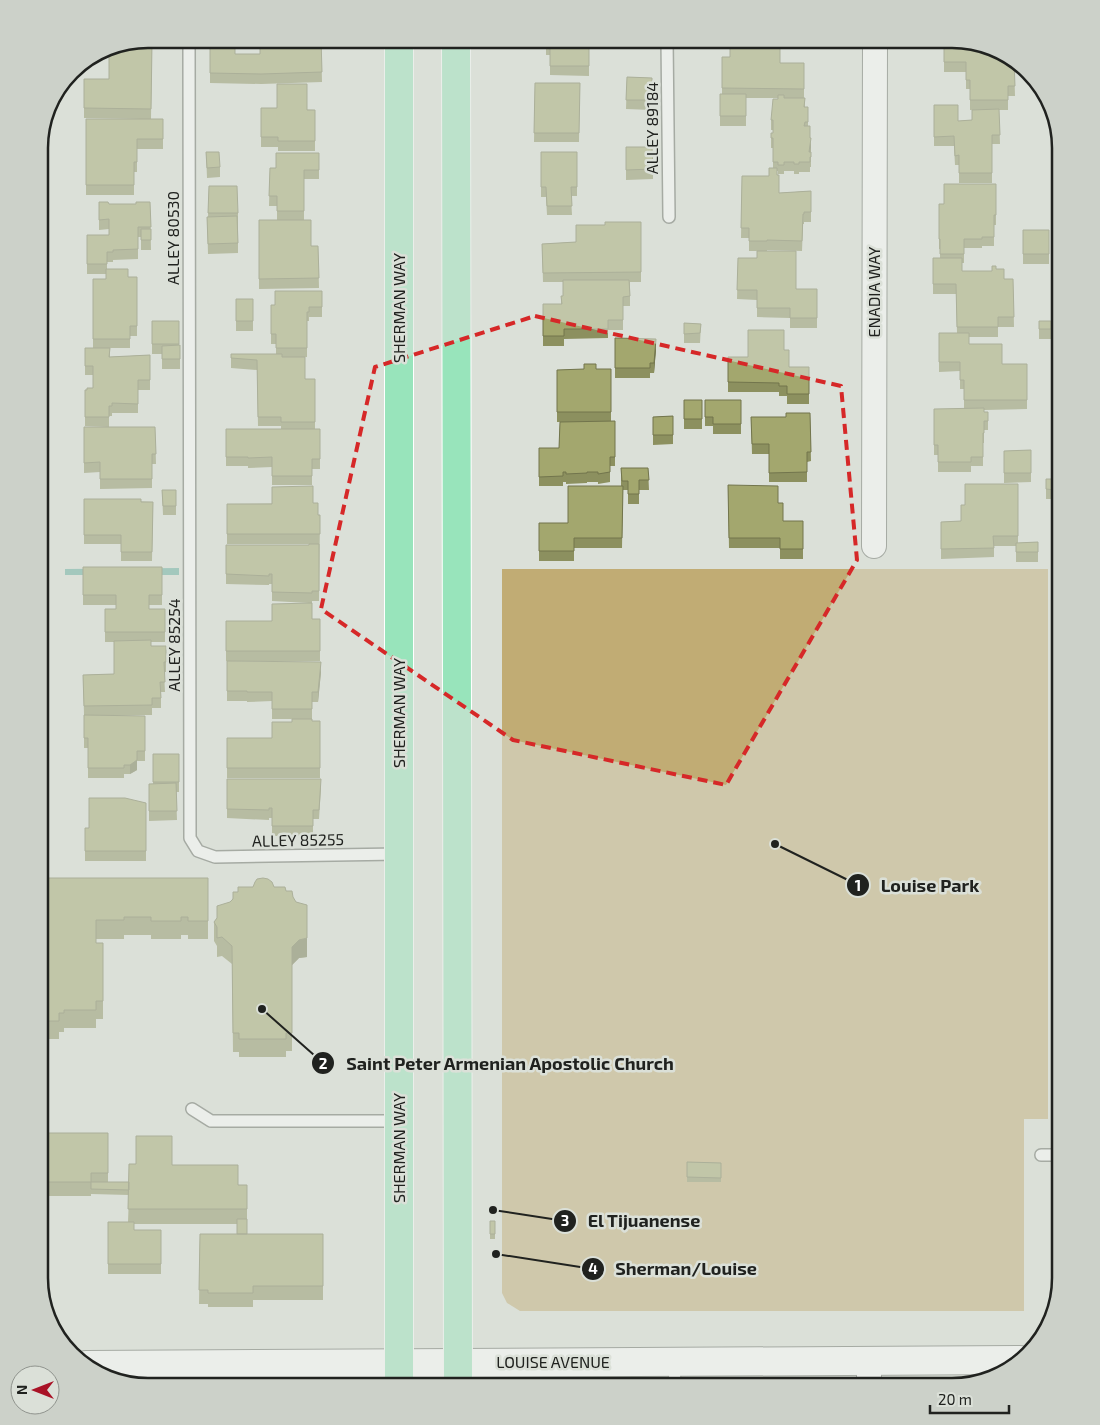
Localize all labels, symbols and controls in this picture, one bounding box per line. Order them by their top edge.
street label: ALLEY 89184 [642,82,661,174]
street label: ALLEY 80530 [163,191,182,285]
street label: ENADIA WAY [864,247,883,337]
street label: SHERMAN WAY [389,253,408,363]
street label: ALLEY 85254 [164,598,183,692]
street label: SHERMAN WAY [389,658,408,768]
street label: ALLEY 85255 [252,829,344,850]
callout: Louise Park [846,869,989,902]
text: Louise Park [881,874,979,896]
text: 1 [855,876,861,894]
callout: Saint Peter Armenian Apostolic Church [311,1047,684,1080]
text: Saint Peter Armenian Apostolic Church [346,1052,674,1074]
text: 2 [319,1054,328,1072]
street label: SHERMAN WAY [389,1093,408,1203]
callout: El Tijuanense [553,1205,711,1238]
text: El Tijuanense [588,1209,700,1231]
text: 3 [561,1211,569,1229]
callout: Sherman/Louise [581,1252,767,1285]
text: Sherman/Louise [615,1257,757,1279]
text: 4 [588,1259,598,1277]
street label: LOUISE AVENUE [496,1352,610,1371]
north arrow [10,1365,60,1415]
scale bar [930,1382,1009,1414]
text: N [13,1385,30,1395]
text: 20 m [938,1390,972,1408]

